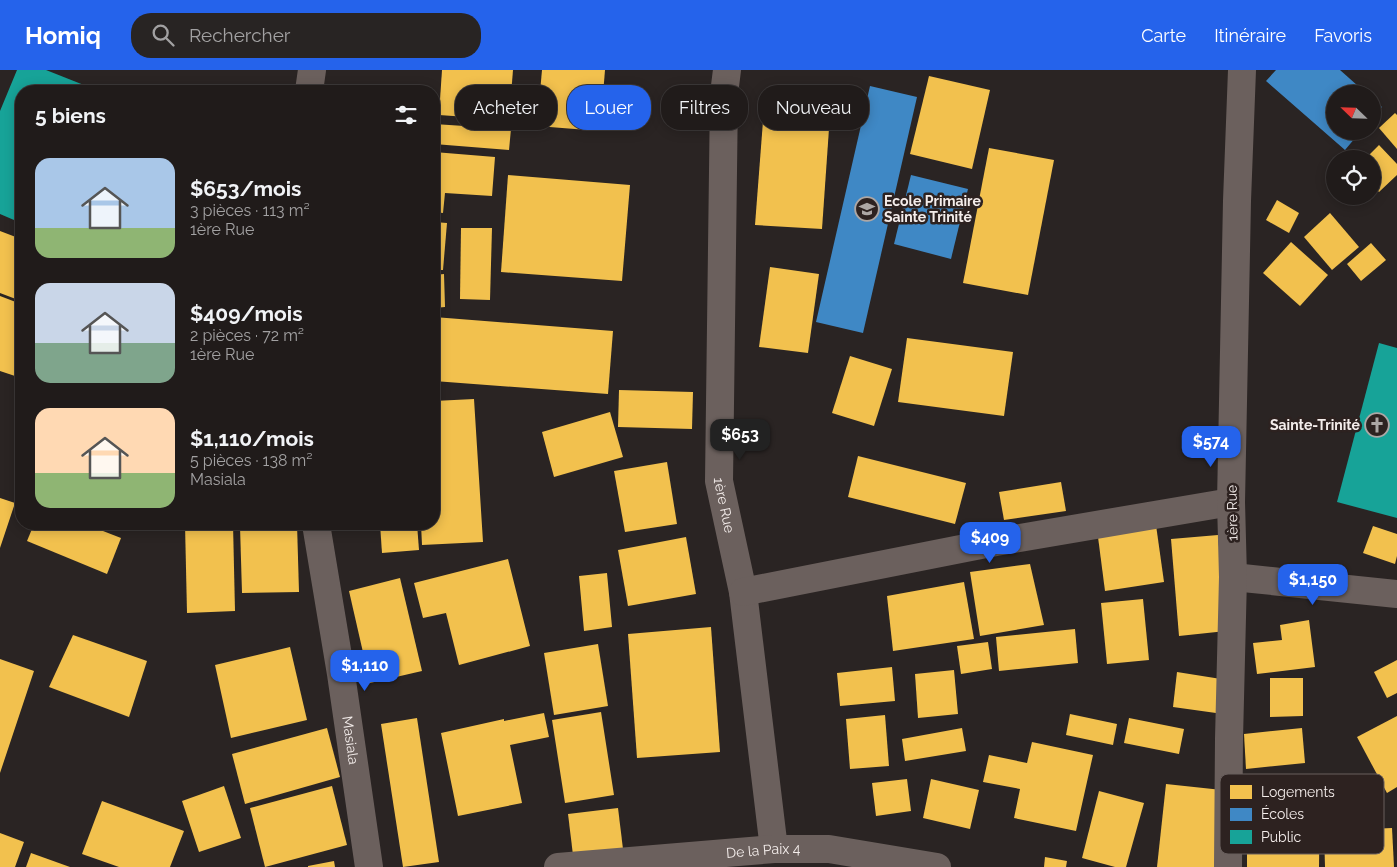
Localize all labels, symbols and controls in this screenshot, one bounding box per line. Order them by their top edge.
search box [131,13,481,58]
text: Homiq [25,21,101,50]
icon: search [149,21,177,49]
text: Rechercher [189,24,291,46]
text: Carte [1141,25,1186,46]
text: Itinéraire [1214,25,1286,46]
text: Favoris [1314,25,1372,46]
chip: Acheter [455,85,557,130]
chip: Louer [567,85,651,130]
chip: Filtres [661,85,748,130]
chip: Nouveau [758,85,869,130]
north arrow [1326,85,1381,140]
map controls [1326,85,1381,205]
icon: filters [392,101,420,129]
text: 5 biens [35,103,106,128]
button: locate [1326,150,1381,205]
text: $653/mois [190,176,301,201]
icon: home [75,178,135,238]
place label: Ecole Primaire Sainte Trinité [884,193,981,225]
school or university icon: Ecole Primaire Sainte Trinité [854,196,880,222]
text: 3 pièces · 113 m² [190,201,310,220]
text: 1ère Rue [190,220,254,239]
text: $409/mois [190,301,303,326]
icon: home [75,303,135,363]
text: 2 pièces · 72 m² [190,326,304,345]
text: 1ère Rue [190,345,254,364]
church icon: Sainte-Trinité [1364,412,1390,438]
place label: Sainte-Trinité [1270,417,1361,433]
pin: $653 [710,418,770,461]
text: $653 [721,425,759,444]
text: $1,110/mois [190,426,314,451]
pin: $574 [1181,426,1241,468]
icon: home [75,428,135,488]
text: $574 [1193,432,1229,451]
text: 5 pièces · 138 m² [190,451,312,470]
text: Masiala [190,470,246,489]
street label: 1ère Rue [711,478,738,534]
street label: 1ère Rue [1224,485,1240,541]
pin: $409 [960,522,1020,564]
text: $409 [971,528,1009,547]
pin: $1,150 [1272,564,1354,606]
text: $1,150 [1289,570,1337,589]
pin: $1,110 [324,650,406,692]
text: $1,110 [341,656,389,675]
street label: Masiala [339,715,362,766]
legend [1220,774,1384,854]
text: Logements [1261,784,1335,800]
text: Écoles [1261,805,1304,822]
text: Public [1261,829,1302,845]
street label: De la Paix 4 [726,841,801,861]

